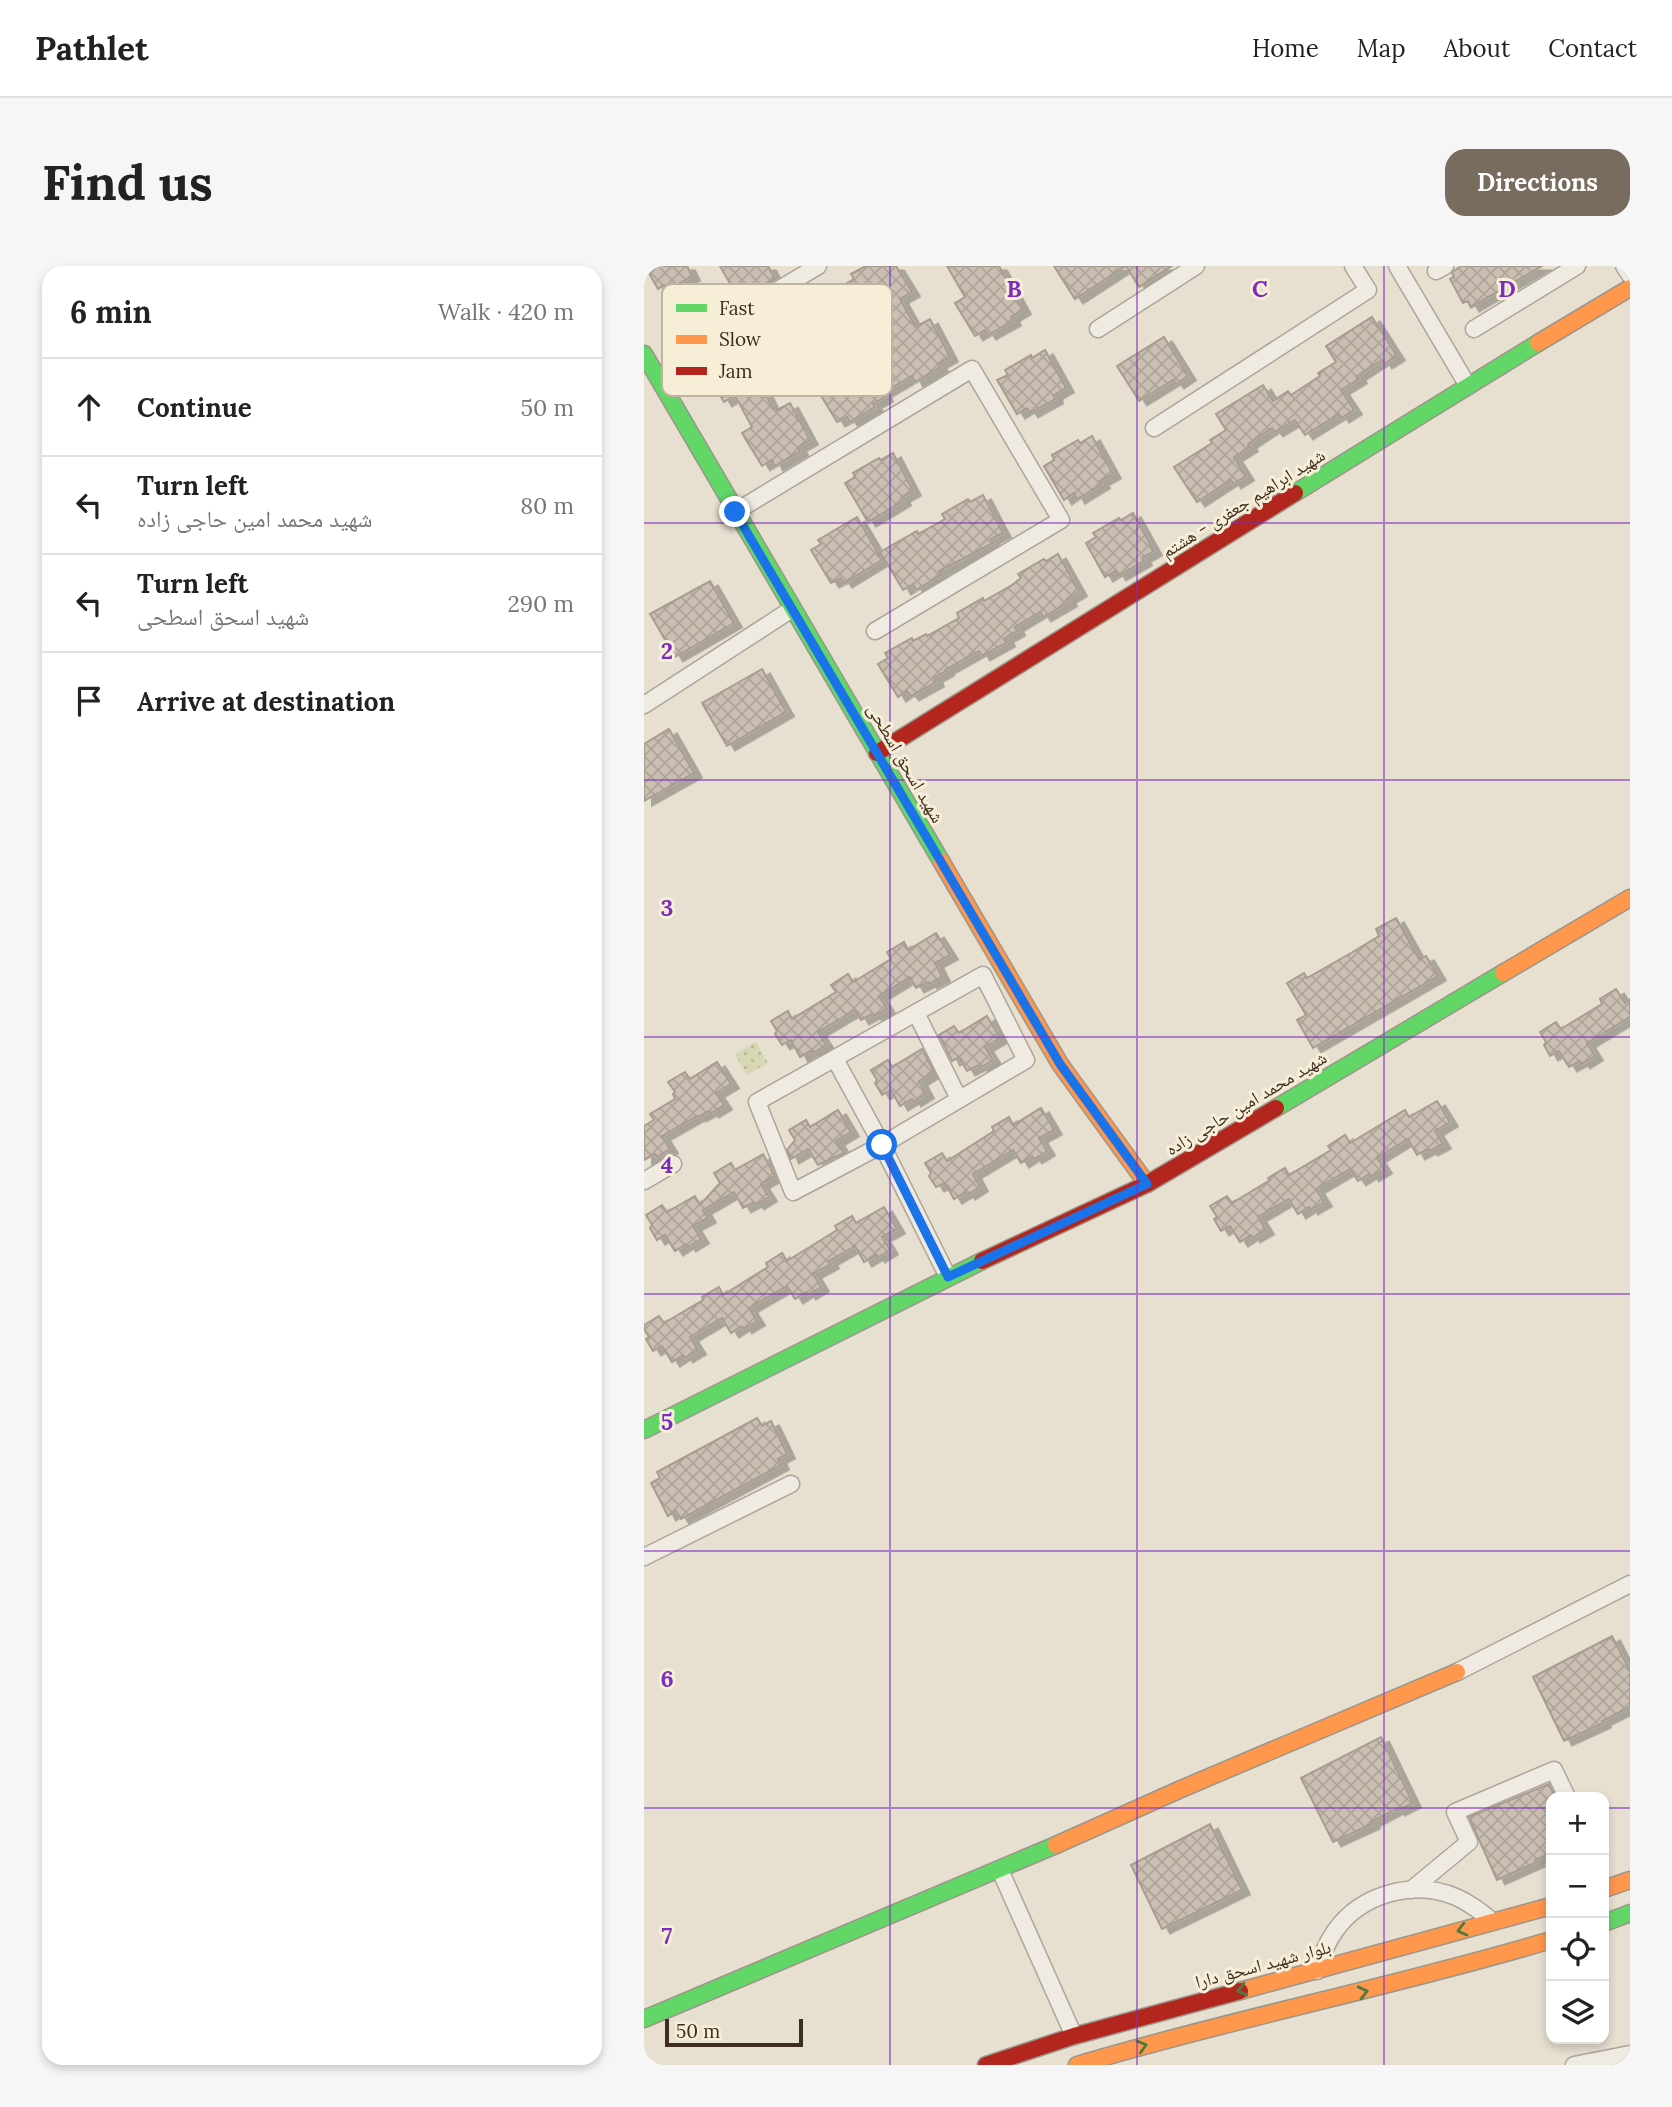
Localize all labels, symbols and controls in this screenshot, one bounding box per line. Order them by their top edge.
text: Pathlet [35,27,149,69]
text: Home [1252,33,1319,64]
text: Map [1357,33,1406,64]
text: About [1444,33,1510,64]
text: Contact [1548,33,1637,64]
button: Directions [1445,149,1630,216]
text: Find us [42,151,213,213]
text: B [1006,274,1022,303]
text: C [1252,274,1268,303]
text: D [1498,274,1516,303]
legend [662,284,892,396]
text: 6 min [70,293,152,331]
text: Fast [719,296,755,320]
text: Walk · 420 m [438,297,574,326]
text: Slow [719,327,762,351]
text: Jam [718,359,753,383]
icon: ahead [70,388,108,426]
text: Continue [137,391,252,424]
text: 50 m [521,393,574,422]
street label: شهید ابراهیم جعفری - هشتم [1157,443,1330,564]
text: Turn left [137,469,248,502]
icon: left [70,486,108,524]
text: 80 m [520,491,574,520]
route end [719,496,750,527]
text: شهید محمد امین حاجی زاده [137,504,372,533]
text: Turn left [137,567,248,600]
icon: left [70,584,108,622]
text: 290 m [507,589,574,618]
text: شهید اسحق اسطحی [137,602,309,631]
text: 2 [661,636,673,665]
icon: arrive [70,682,108,720]
text: Arrive at destination [137,685,395,718]
street label: شهید اسحق اسطحی [862,699,950,827]
text: 3 [661,893,673,922]
street label: شهید محمد امین حاجی زاده [1161,1046,1331,1160]
route start [866,1129,897,1160]
text: 4 [661,1150,673,1179]
text: 5 [661,1407,673,1436]
text: 6 [660,1664,674,1693]
map controls [1546,1792,1609,2044]
button: + [1546,1792,1609,1855]
button: − [1546,1855,1609,1918]
button: locate [1546,1918,1609,1981]
text: 7 [662,1921,673,1950]
one-way arrow [1456,1922,1468,1936]
street label: بلوار شهید اسحق دارا [1193,1935,1333,1993]
button: layers [1546,1981,1609,2044]
one-way arrow [1236,1982,1248,1996]
one-way arrow [1357,1986,1369,2000]
scale bar [665,2016,803,2048]
text: 50 m [676,2019,720,2043]
one-way arrow [1136,2040,1148,2055]

